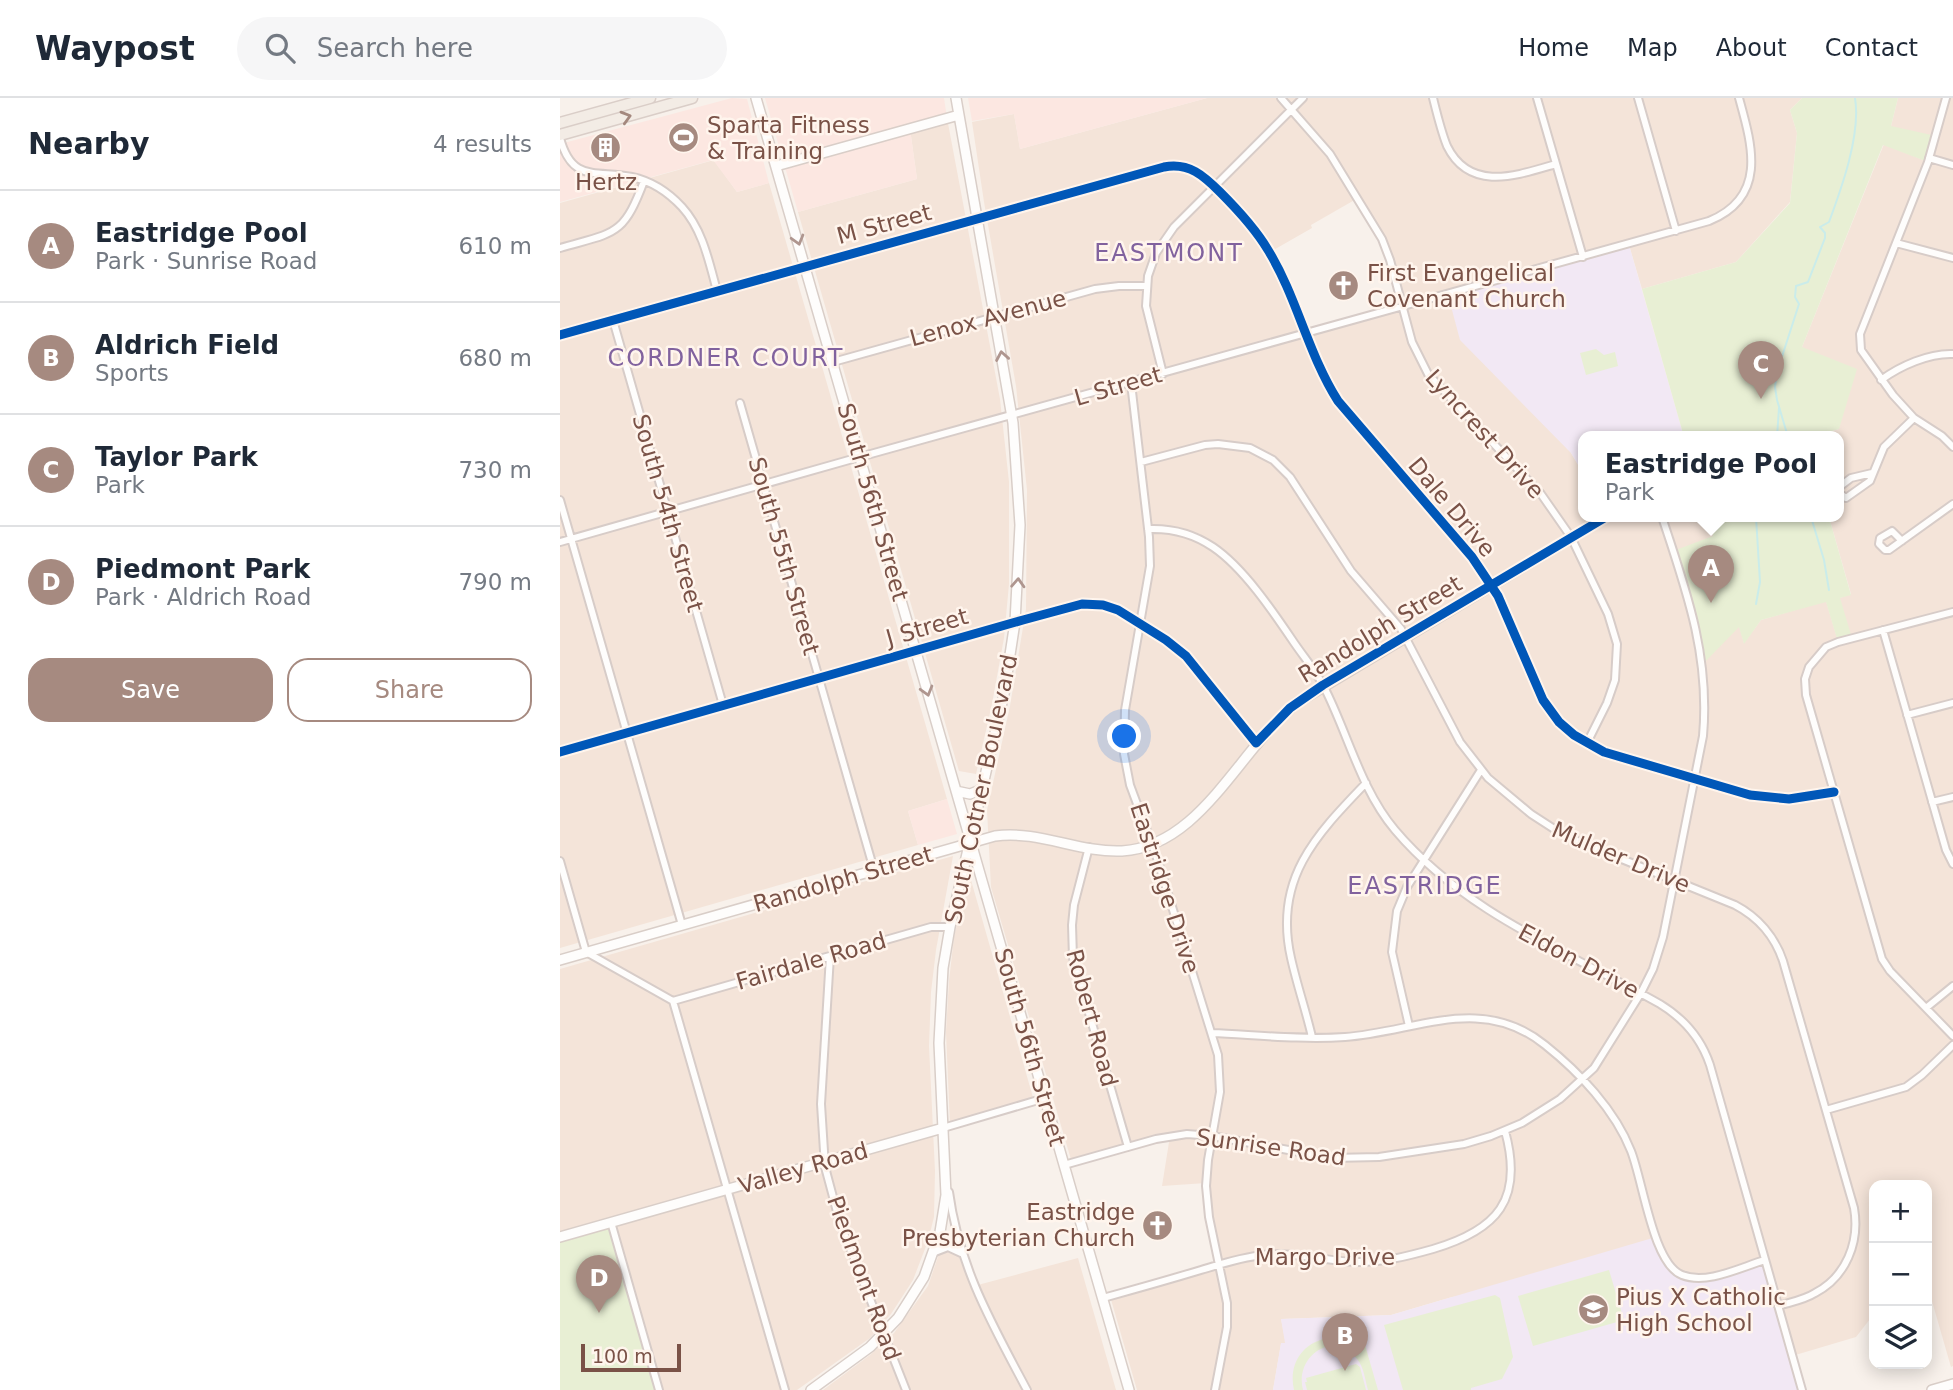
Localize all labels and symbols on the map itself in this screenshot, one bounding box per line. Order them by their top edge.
one-way arrow [619,110,631,125]
place label: Sparta Fitness & Training [707,112,870,164]
sports icon: Sparta Fitness & Training [667,121,701,155]
building icon: Hertz [589,131,623,165]
place label: Hertz [575,169,637,195]
street label: M Street [834,199,934,249]
one-way arrow [789,234,804,246]
district label: EASTMONT [1094,239,1244,267]
place label: First Evangelical Covenant Church [1367,260,1566,312]
church icon: First Evangelical Covenant Church [1327,269,1361,303]
street label: Lenox Avenue [907,285,1069,351]
pin: C [1738,341,1784,399]
district label: CORDNER COURT [607,344,845,372]
one-way arrow [995,350,1010,362]
street label: L Street [1071,361,1165,411]
street label: Lyncrest Drive [1420,364,1550,504]
street label: South 56th Street [832,400,914,604]
street label: South 54th Street [627,411,709,615]
street label: Dale Drive [1403,452,1501,562]
street label: South 55th Street [743,454,825,658]
pin: A [1688,545,1734,603]
street label: Randolph Street [1294,570,1466,688]
one-way arrow [1011,577,1026,588]
street label: J Street [881,603,971,652]
street label: South Cotner Boulevard [940,652,1022,926]
one-way arrow [919,684,933,696]
your location [1107,719,1141,753]
street label: Eastridge Drive [1125,800,1205,976]
street label: Mulder Drive [1548,816,1694,898]
street label: Randolph Street [750,841,936,917]
district label: EASTRIDGE [1347,872,1503,900]
street label: Eldon Drive [1514,918,1644,1004]
street label: Fairdale Road [733,927,889,995]
street label: South 56th Street [989,945,1071,1149]
street label: Robert Road [1061,946,1123,1090]
street label: Sunrise Road [1195,1124,1347,1170]
street label: Valley Road [735,1137,871,1199]
street label: Piedmont Road [822,1192,906,1364]
place label: Eastridge Presbyterian Church [902,1199,1135,1251]
church icon: Eastridge Presbyterian Church [1141,1208,1175,1242]
street label: Margo Drive [1255,1244,1395,1270]
pin: D [576,1255,622,1313]
place label: Pius X Catholic High School [1616,1284,1786,1336]
school or university icon: Pius X Catholic High School [1576,1293,1610,1327]
pin: B [1322,1313,1368,1371]
scale bar [581,1341,681,1373]

